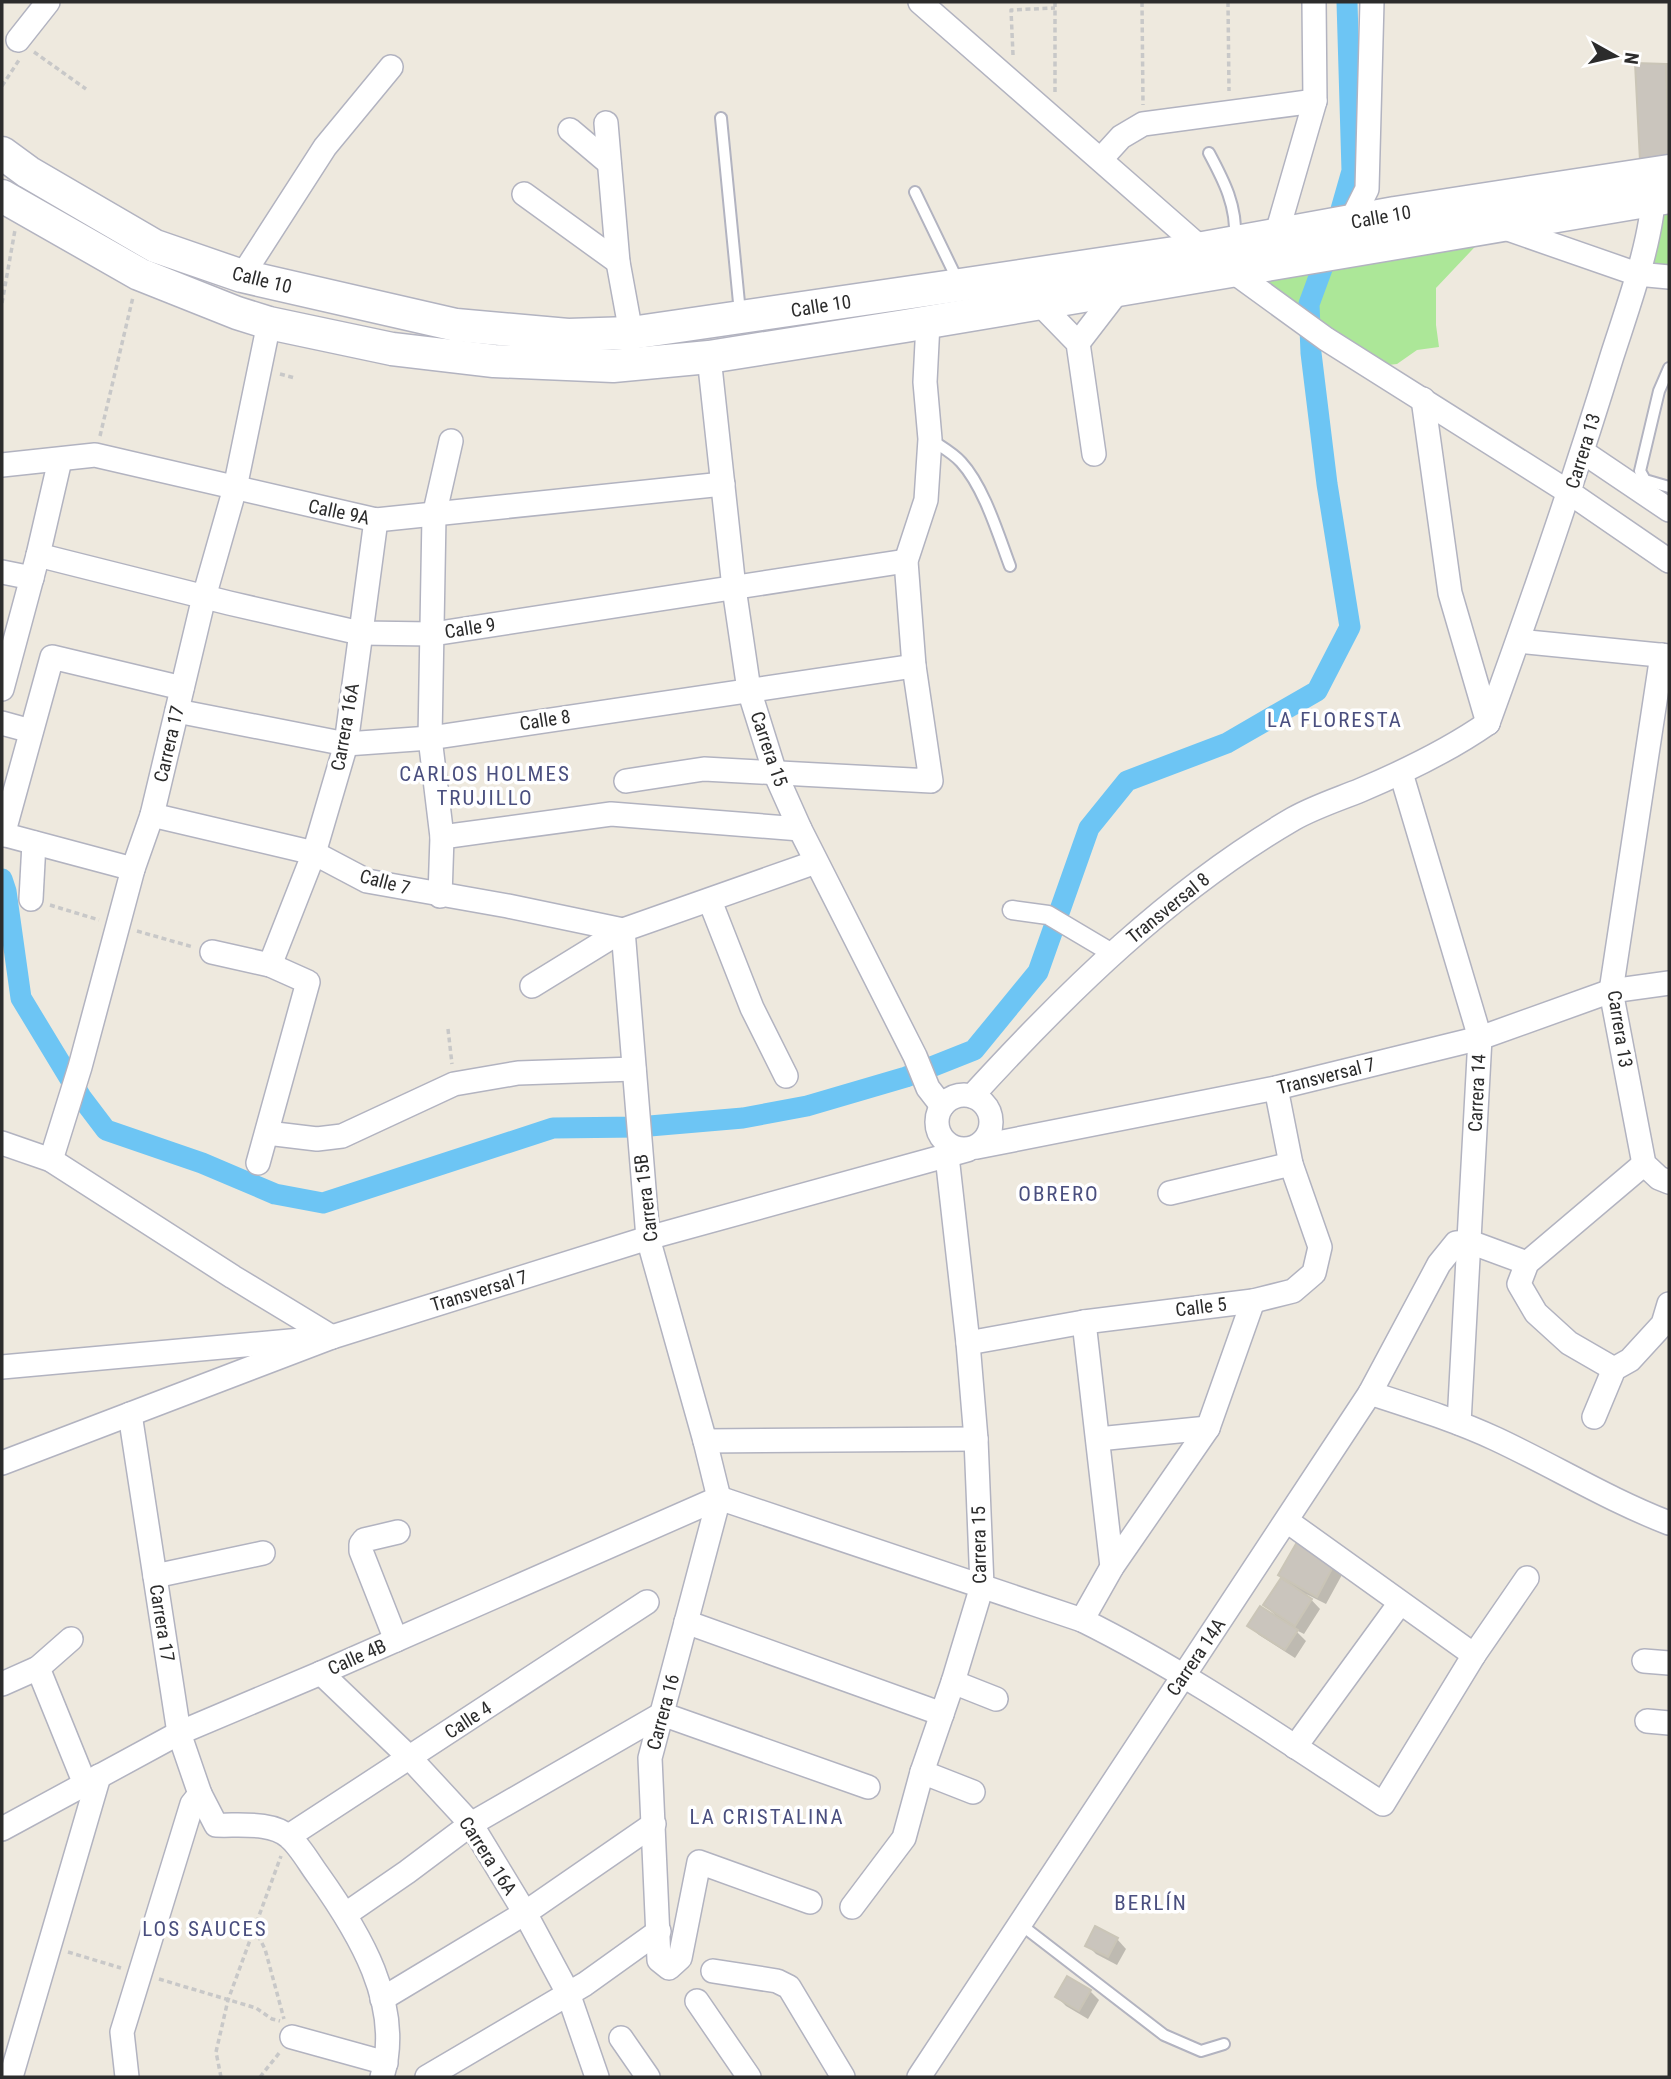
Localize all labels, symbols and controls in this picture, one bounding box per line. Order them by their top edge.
north arrow [1580,21,1650,91]
text: N [1619,51,1644,66]
street label: Calle 10 [1349,200,1413,234]
street label: Calle 10 [230,262,294,298]
street label: Calle 10 [789,290,853,322]
street label: Carrera 13 [1561,410,1605,492]
street label: Calle 9A [306,494,372,530]
street label: Calle 9 [443,613,497,643]
street label: Carrera 16A [326,681,364,773]
street label: Carrera 17 [149,703,189,785]
street label: Calle 8 [518,705,572,735]
street label: Carrera 15 [745,708,793,790]
district label: LA FLORESTA [1267,708,1403,732]
district label: CARLOS HOLMES TRUJILLO [399,762,571,810]
street label: Calle 7 [357,864,413,900]
street label: Transversal 8 [1122,868,1214,948]
street label: Carrera 13 [1603,989,1637,1069]
street label: Transversal 7 [1275,1053,1377,1099]
street label: Carrera 14 [1463,1054,1491,1132]
street label: Carrera 15B [629,1153,663,1243]
district label: OBRERO [1018,1182,1100,1206]
street label: Transversal 7 [428,1265,530,1317]
street label: Calle 5 [1174,1292,1228,1322]
street label: Carrera 15 [967,1506,991,1584]
street label: Carrera 17 [145,1583,179,1663]
street label: Carrera 14A [1162,1614,1230,1700]
street label: Calle 4B [324,1634,390,1680]
street label: Carrera 16 [642,1671,684,1753]
street label: Calle 4 [440,1696,496,1744]
district label: LA CRISTALINA [689,1805,845,1829]
street label: Carrera 16A [454,1813,522,1900]
district label: BERLÍN [1114,1891,1188,1915]
district label: LOS SAUCES [142,1917,268,1941]

